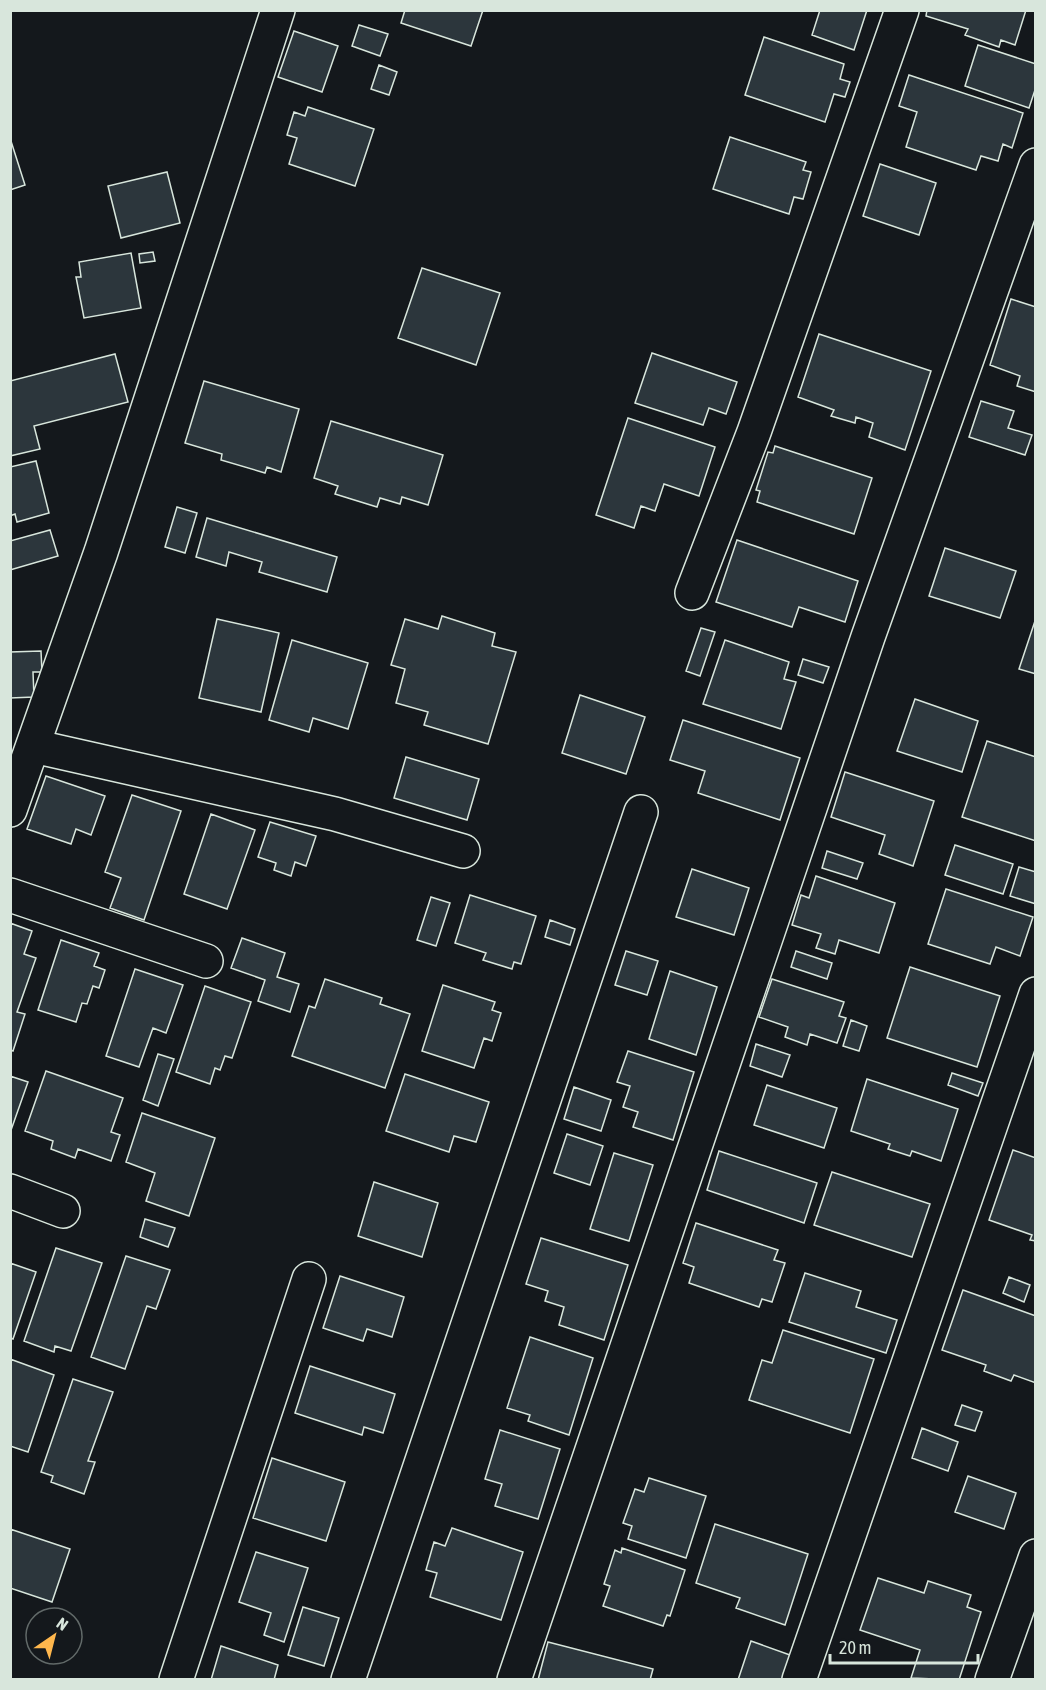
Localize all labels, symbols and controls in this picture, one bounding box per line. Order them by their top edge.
north arrow [24,1606,84,1666]
text: N [54,1614,72,1634]
scale bar [830,1627,978,1665]
text: 20 m [839,1637,871,1658]

